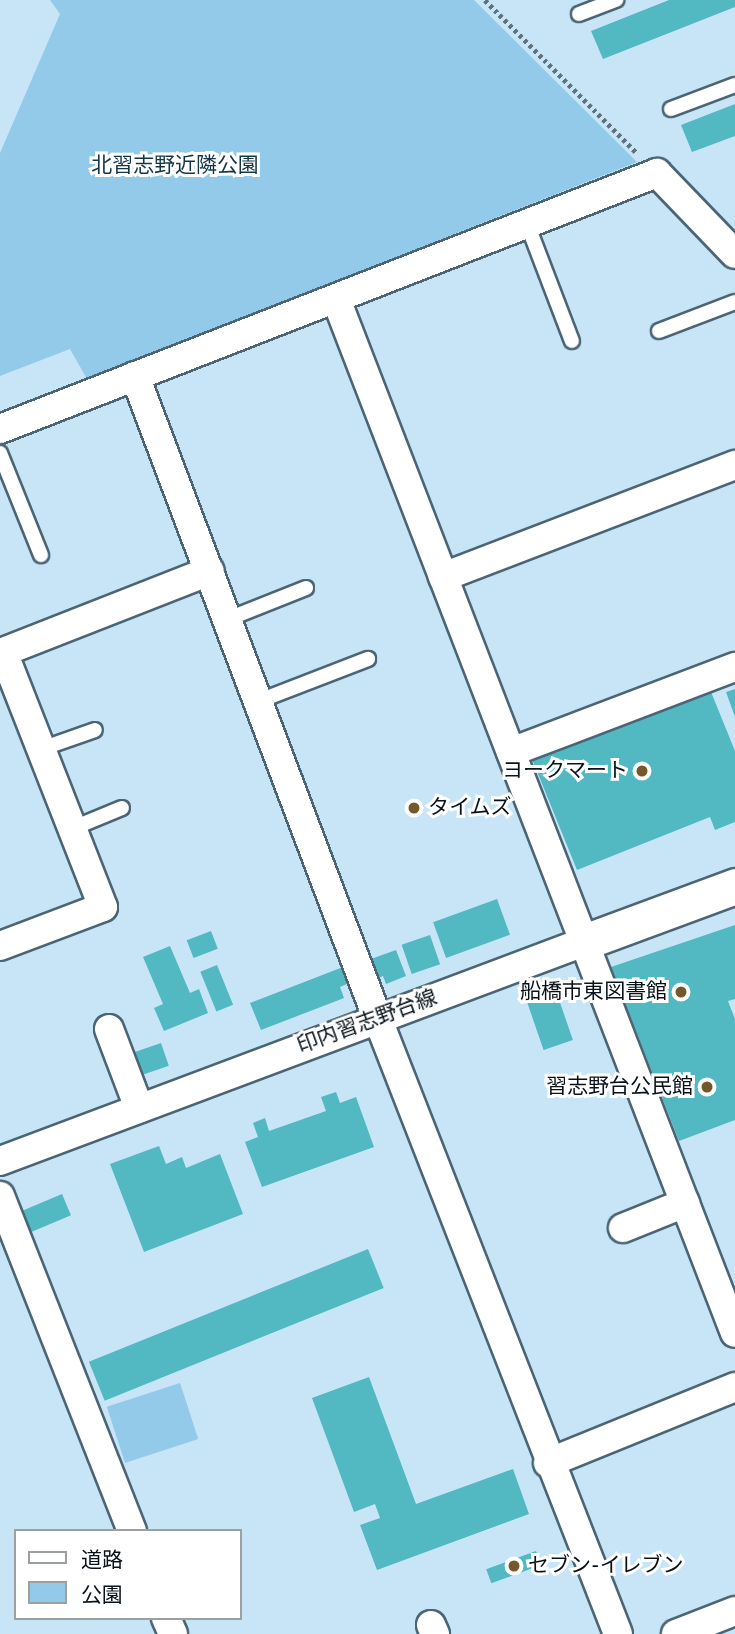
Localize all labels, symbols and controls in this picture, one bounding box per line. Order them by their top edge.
park label: 北習志野近隣公園 [91,153,259,179]
place label: ヨークマート [502,758,628,784]
marker: ヨークマート [634,763,650,779]
place label: タイムズ [428,795,512,821]
marker: タイムズ [406,800,422,816]
place label: 船橋市東図書館 [520,979,667,1005]
marker: 船橋市東図書館 [673,984,689,1000]
street label: 印内習志野台線 [294,985,440,1059]
place label: 習志野台公民館 [546,1074,693,1100]
marker: 習志野台公民館 [699,1079,715,1095]
legend [14,1529,242,1620]
text: 道路 [81,1548,123,1573]
place label: セブン-イレブン [528,1553,684,1579]
marker: セブン-イレブン [506,1558,522,1574]
text: 公園 [81,1583,123,1608]

